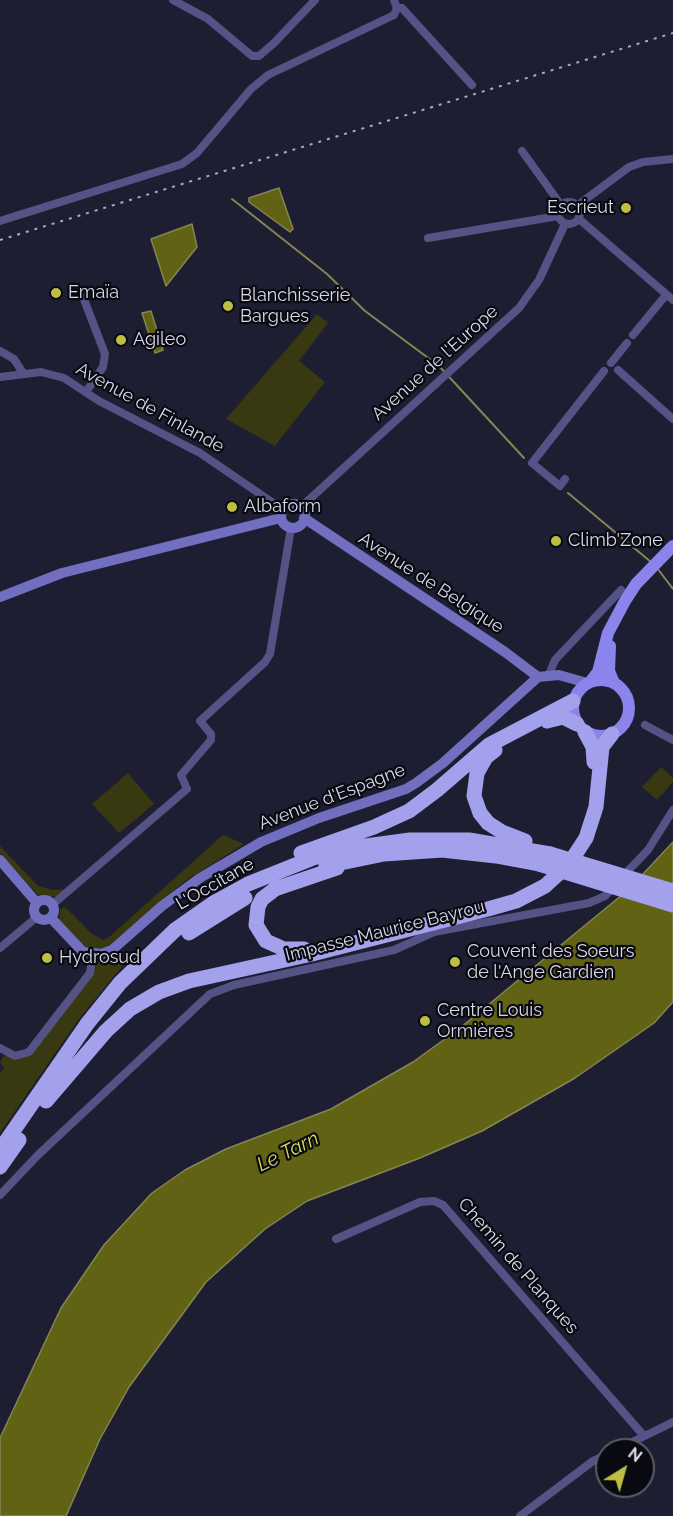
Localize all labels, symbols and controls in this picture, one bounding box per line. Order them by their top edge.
place label: Escrieut [547,197,614,219]
marker: Escrieut [619,201,633,215]
place label: Emaïa [68,282,119,304]
place label: Blanchisserie Bargues [240,285,350,328]
marker: Emaïa [49,286,63,300]
marker: Blanchisserie Bargues [221,299,235,313]
street label: Avenue de l'Europe [368,301,502,425]
place label: Agileo [133,329,186,351]
marker: Agileo [114,333,128,347]
street label: Avenue de Finlande [72,358,228,458]
place label: Albaform [244,496,321,518]
marker: Albaform [225,500,239,514]
street label: Avenue de Belgique [354,528,508,638]
place label: Climb'Zone [568,530,663,552]
marker: Climb'Zone [549,534,563,548]
street label: Avenue d'Espagne [256,759,408,835]
street label: L'Occitane [172,853,258,915]
street label: Impasse Maurice Bayrou [283,896,487,966]
place label: Couvent des Soeurs de l'Ange Gardien [467,941,635,984]
place label: Hydrosud [59,947,140,969]
marker: Hydrosud [40,951,54,965]
marker: Couvent des Soeurs de l'Ange Gardien [448,955,462,969]
place label: Centre Louis Ormières [437,1000,542,1042]
marker: Centre Louis Ormières [418,1014,432,1028]
water label: Le Tarn [253,1127,323,1177]
street label: Chemin de Planques [453,1194,583,1338]
north arrow [595,1438,655,1498]
text: N [624,1444,646,1466]

